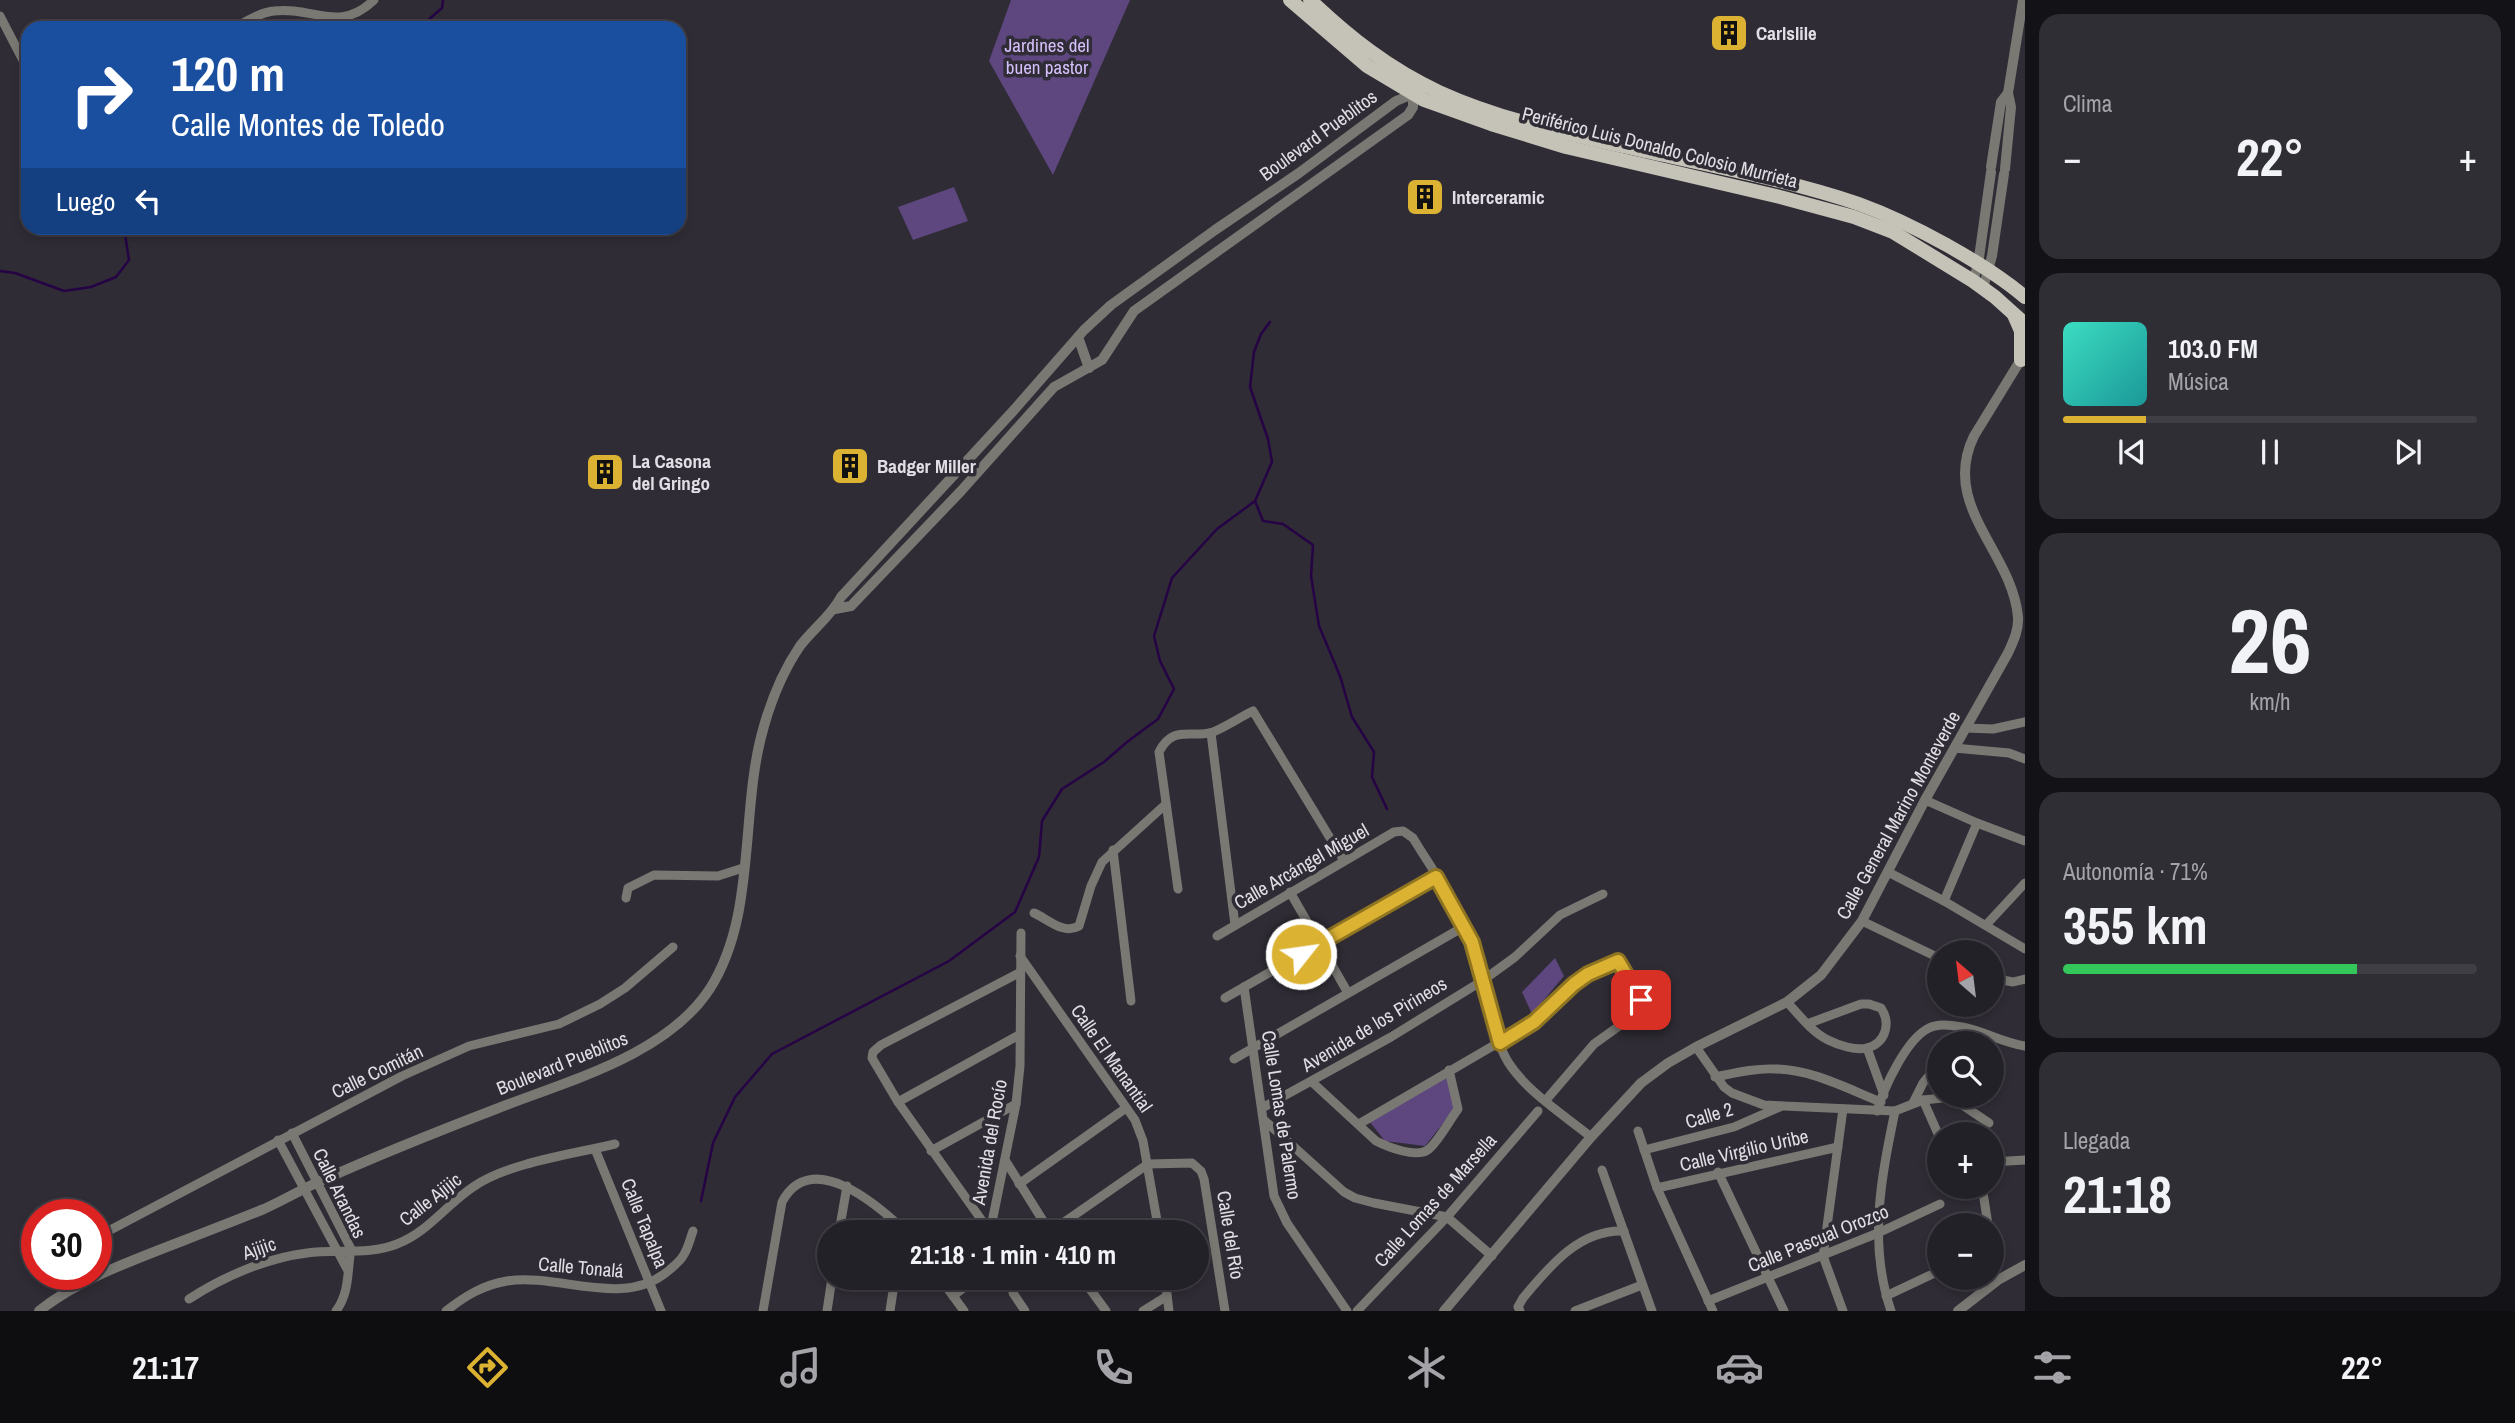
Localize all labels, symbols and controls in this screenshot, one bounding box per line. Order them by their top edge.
building icon: Carlslile [1708,12,1750,54]
place label: Carlslile [1756,20,1817,46]
park label: Jardines del buen pastor [1005,32,1089,80]
text: 120 m [171,40,285,106]
icon: right [56,49,147,140]
street label: Boulevard Pueblitos [1254,83,1382,187]
text: Clima [2063,88,2112,119]
street label: Periférico Luis Donaldo Colosio Murrieta [1519,100,1801,194]
text: Calle Montes de Toledo [171,103,445,146]
text: 22° [2236,122,2304,192]
text: − [2063,132,2081,183]
text: + [2459,132,2477,183]
building icon: Interceramic [1404,176,1446,218]
icon: left [129,182,167,220]
text: Luego [56,184,115,219]
place label: Interceramic [1452,184,1545,210]
text: 103.0 FM [2168,331,2258,366]
text: Música [2168,366,2229,397]
icon: previous [2113,433,2151,471]
icon: pause [2251,433,2289,471]
icon: next [2389,433,2427,471]
building icon: Badger Miller [829,445,871,487]
place label: La Casona del Gringo [632,448,711,496]
building icon: La Casona del Gringo [584,451,626,493]
place label: Badger Miller [877,453,976,479]
text: 26 [2229,579,2312,701]
text: km/h [2250,686,2290,717]
street label: Calle General Marino Monteverde [1830,706,1966,924]
street label: Calle Arcángel Miguel [1229,817,1373,915]
text: Autonomía · 71% [2063,856,2208,887]
text: 355 km [2063,890,2208,960]
position arrow [1264,917,1338,991]
north arrow [1927,940,2004,1017]
map controls [1927,940,2004,1290]
street label: Avenida de los Pirineos [1296,970,1452,1078]
pin [1611,970,1671,1030]
icon: arrive [1622,981,1660,1019]
street label: Calle El Manantial [1065,999,1159,1117]
street label: Boulevard Pueblitos [492,1025,632,1101]
street label: Calle Lomas de Palermo [1256,1029,1308,1201]
button: search [1927,1031,2004,1108]
street label: Calle Comitán [327,1038,427,1104]
street label: Avenida del Rocío [965,1077,1013,1208]
street label: Calle 2 [1682,1095,1736,1135]
button: + [1927,1122,2004,1199]
street label: Calle Virgilio Uribe [1677,1123,1811,1177]
text: Llegada [2063,1125,2130,1156]
street label: Calle Lomas de Marsella [1368,1127,1502,1272]
street label: Calle Arandas [307,1144,373,1242]
text: 21:18 [2063,1159,2172,1229]
street label: Calle Ajijic [393,1166,467,1232]
street label: Calle Tapalpa [615,1174,675,1272]
street label: Calle del Río [1211,1189,1251,1281]
street label: Calle Pascual Orozco [1744,1198,1892,1278]
speed limit sign: 30 [21,1199,112,1290]
button: − [1927,1213,2004,1290]
street label: Ajijic [238,1230,279,1266]
text: 21:18 · 1 min · 410 m [910,1237,1116,1272]
street label: Calle Tonalá [537,1250,625,1284]
icon: directions [463,1343,512,1392]
icon: music [776,1343,825,1392]
icon: phone [1089,1343,1138,1392]
icon: climate [1402,1343,1451,1392]
icon: car [1715,1343,1764,1392]
icon: filters [2028,1343,2077,1392]
text: 21:17 [132,1346,199,1389]
text: 22° [2341,1346,2383,1389]

